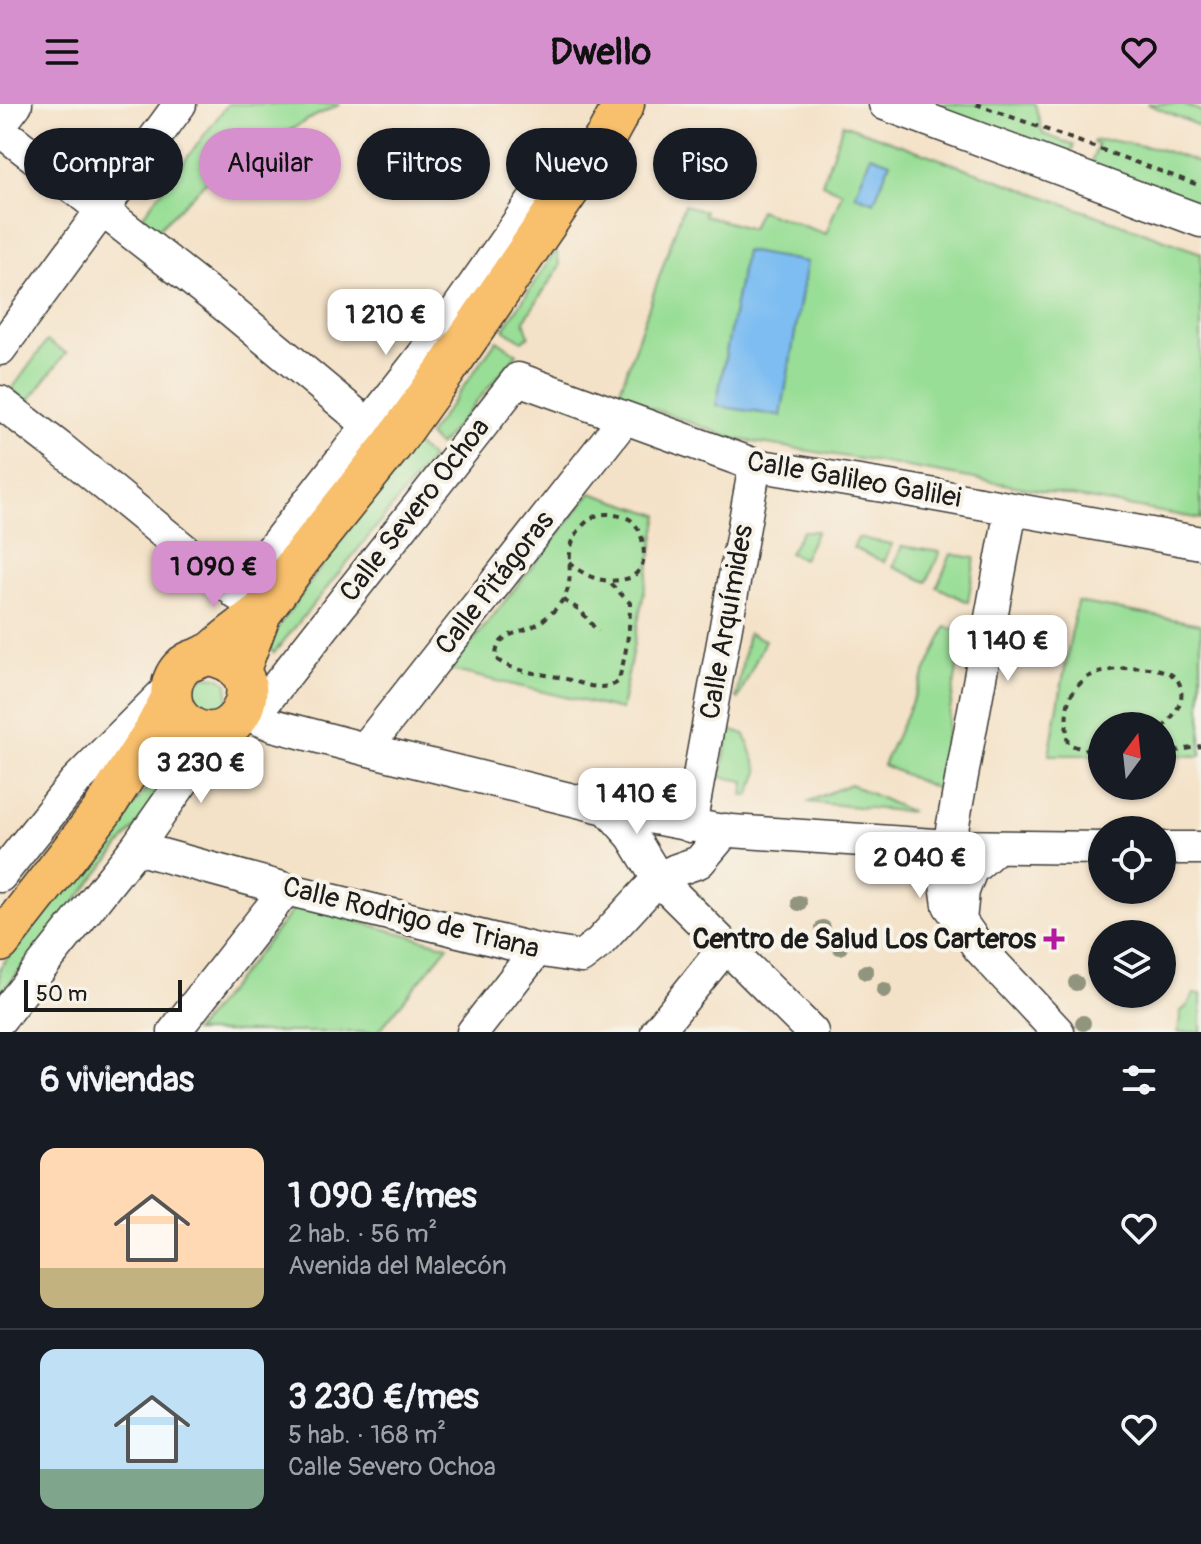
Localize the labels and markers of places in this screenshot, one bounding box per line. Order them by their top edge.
pin: 1 210 € [312,289,460,357]
pin: 1 090 € [140,541,288,609]
pin: 1 140 € [934,615,1082,683]
pin: 3 230 € [127,737,275,805]
pin: 1 410 € [563,768,711,836]
pin: 2 040 € [846,832,994,900]
place label: Centro de Salud Los Carteros [693,922,1036,957]
marker: Centro de Salud Los Carteros [1043,928,1065,950]

